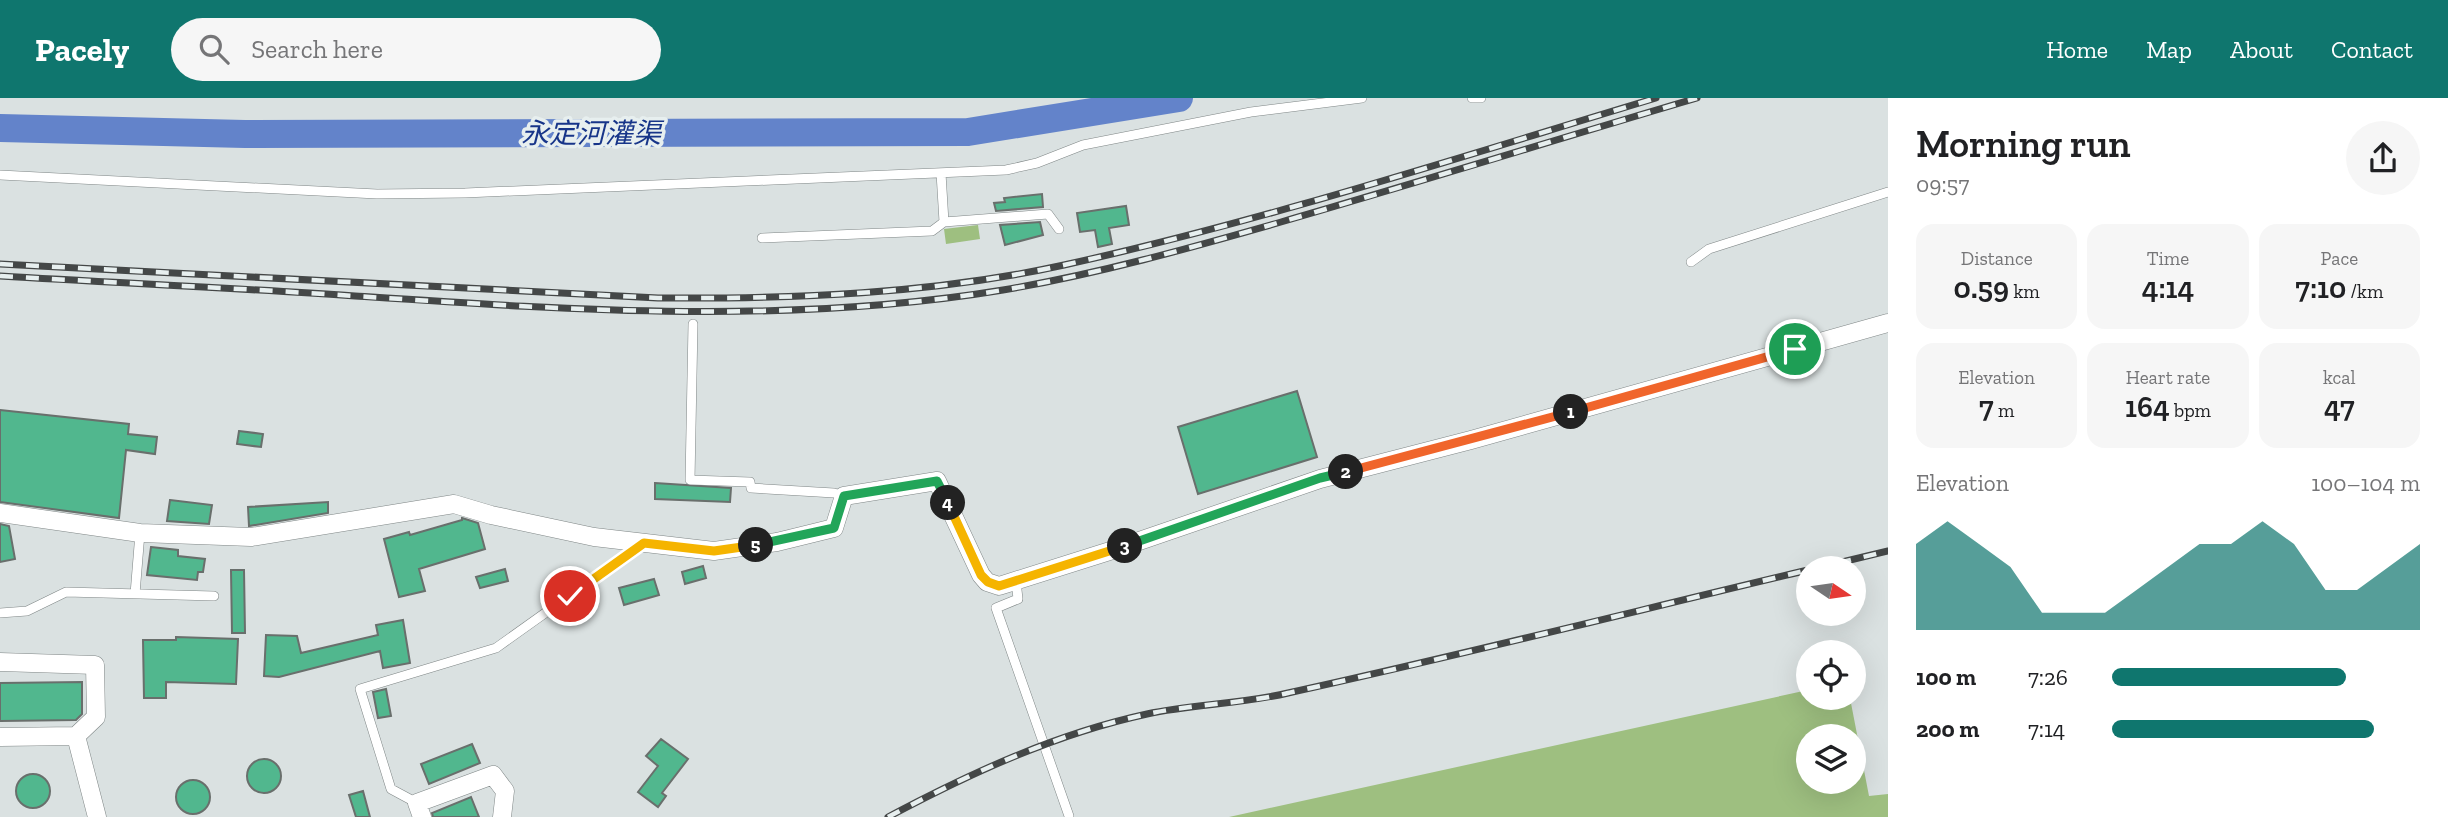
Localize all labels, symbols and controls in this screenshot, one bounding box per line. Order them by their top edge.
search box [171,18,661,81]
text: Pacely [35,30,129,69]
icon: search [195,30,233,68]
text: Search here [251,33,383,65]
text: Home [2046,35,2108,64]
text: Map [2146,35,2192,64]
text: About [2230,35,2293,64]
text: Contact [2331,35,2413,64]
water label: 永定河灌渠 [521,117,665,150]
text: Morning run [1916,121,2131,167]
button: share [2346,121,2420,195]
text: 09:57 [1916,170,1969,198]
text: Distance [1961,247,2033,270]
text: Time [2147,247,2189,270]
text: Pace [2320,247,2358,270]
text: 0.59 [1954,270,2009,306]
text: 4:14 [2142,270,2194,306]
text: 7:10 [2295,270,2346,306]
text: km [2009,280,2040,303]
text: /km [2346,280,2383,303]
pin [1765,319,1825,379]
icon: arrive [1776,330,1814,368]
text: Elevation [1958,366,2035,389]
text: Heart rate [2126,366,2210,389]
text: kcal [2323,366,2356,389]
text: 7 [1979,389,1994,425]
text: 164 [2125,389,2170,425]
text: 47 [2324,389,2355,425]
pin: 1 [1554,394,1588,430]
text: m [1994,399,2014,422]
text: bpm [2170,399,2211,422]
text: 1 [1567,400,1574,423]
pin: 2 [1328,454,1364,490]
text: 2 [1340,460,1351,483]
text: Elevation [1916,469,2009,497]
text: 100–104 m [2311,469,2420,497]
pin: 4 [930,486,965,520]
text: 4 [942,491,953,514]
pin: 5 [738,528,774,562]
pin: 3 [1108,528,1142,564]
text: 5 [751,533,760,556]
text: 3 [1119,534,1130,557]
north arrow [1796,556,1866,626]
map controls [1796,556,1866,794]
pin [540,566,600,626]
icon: check [551,577,589,615]
button: locate [1796,640,1866,710]
text: 100 m [1916,663,1976,691]
text: 7:26 [2028,663,2068,691]
text: 200 m [1916,715,1979,743]
text: 7:14 [2028,715,2065,743]
button: layers [1796,724,1866,794]

